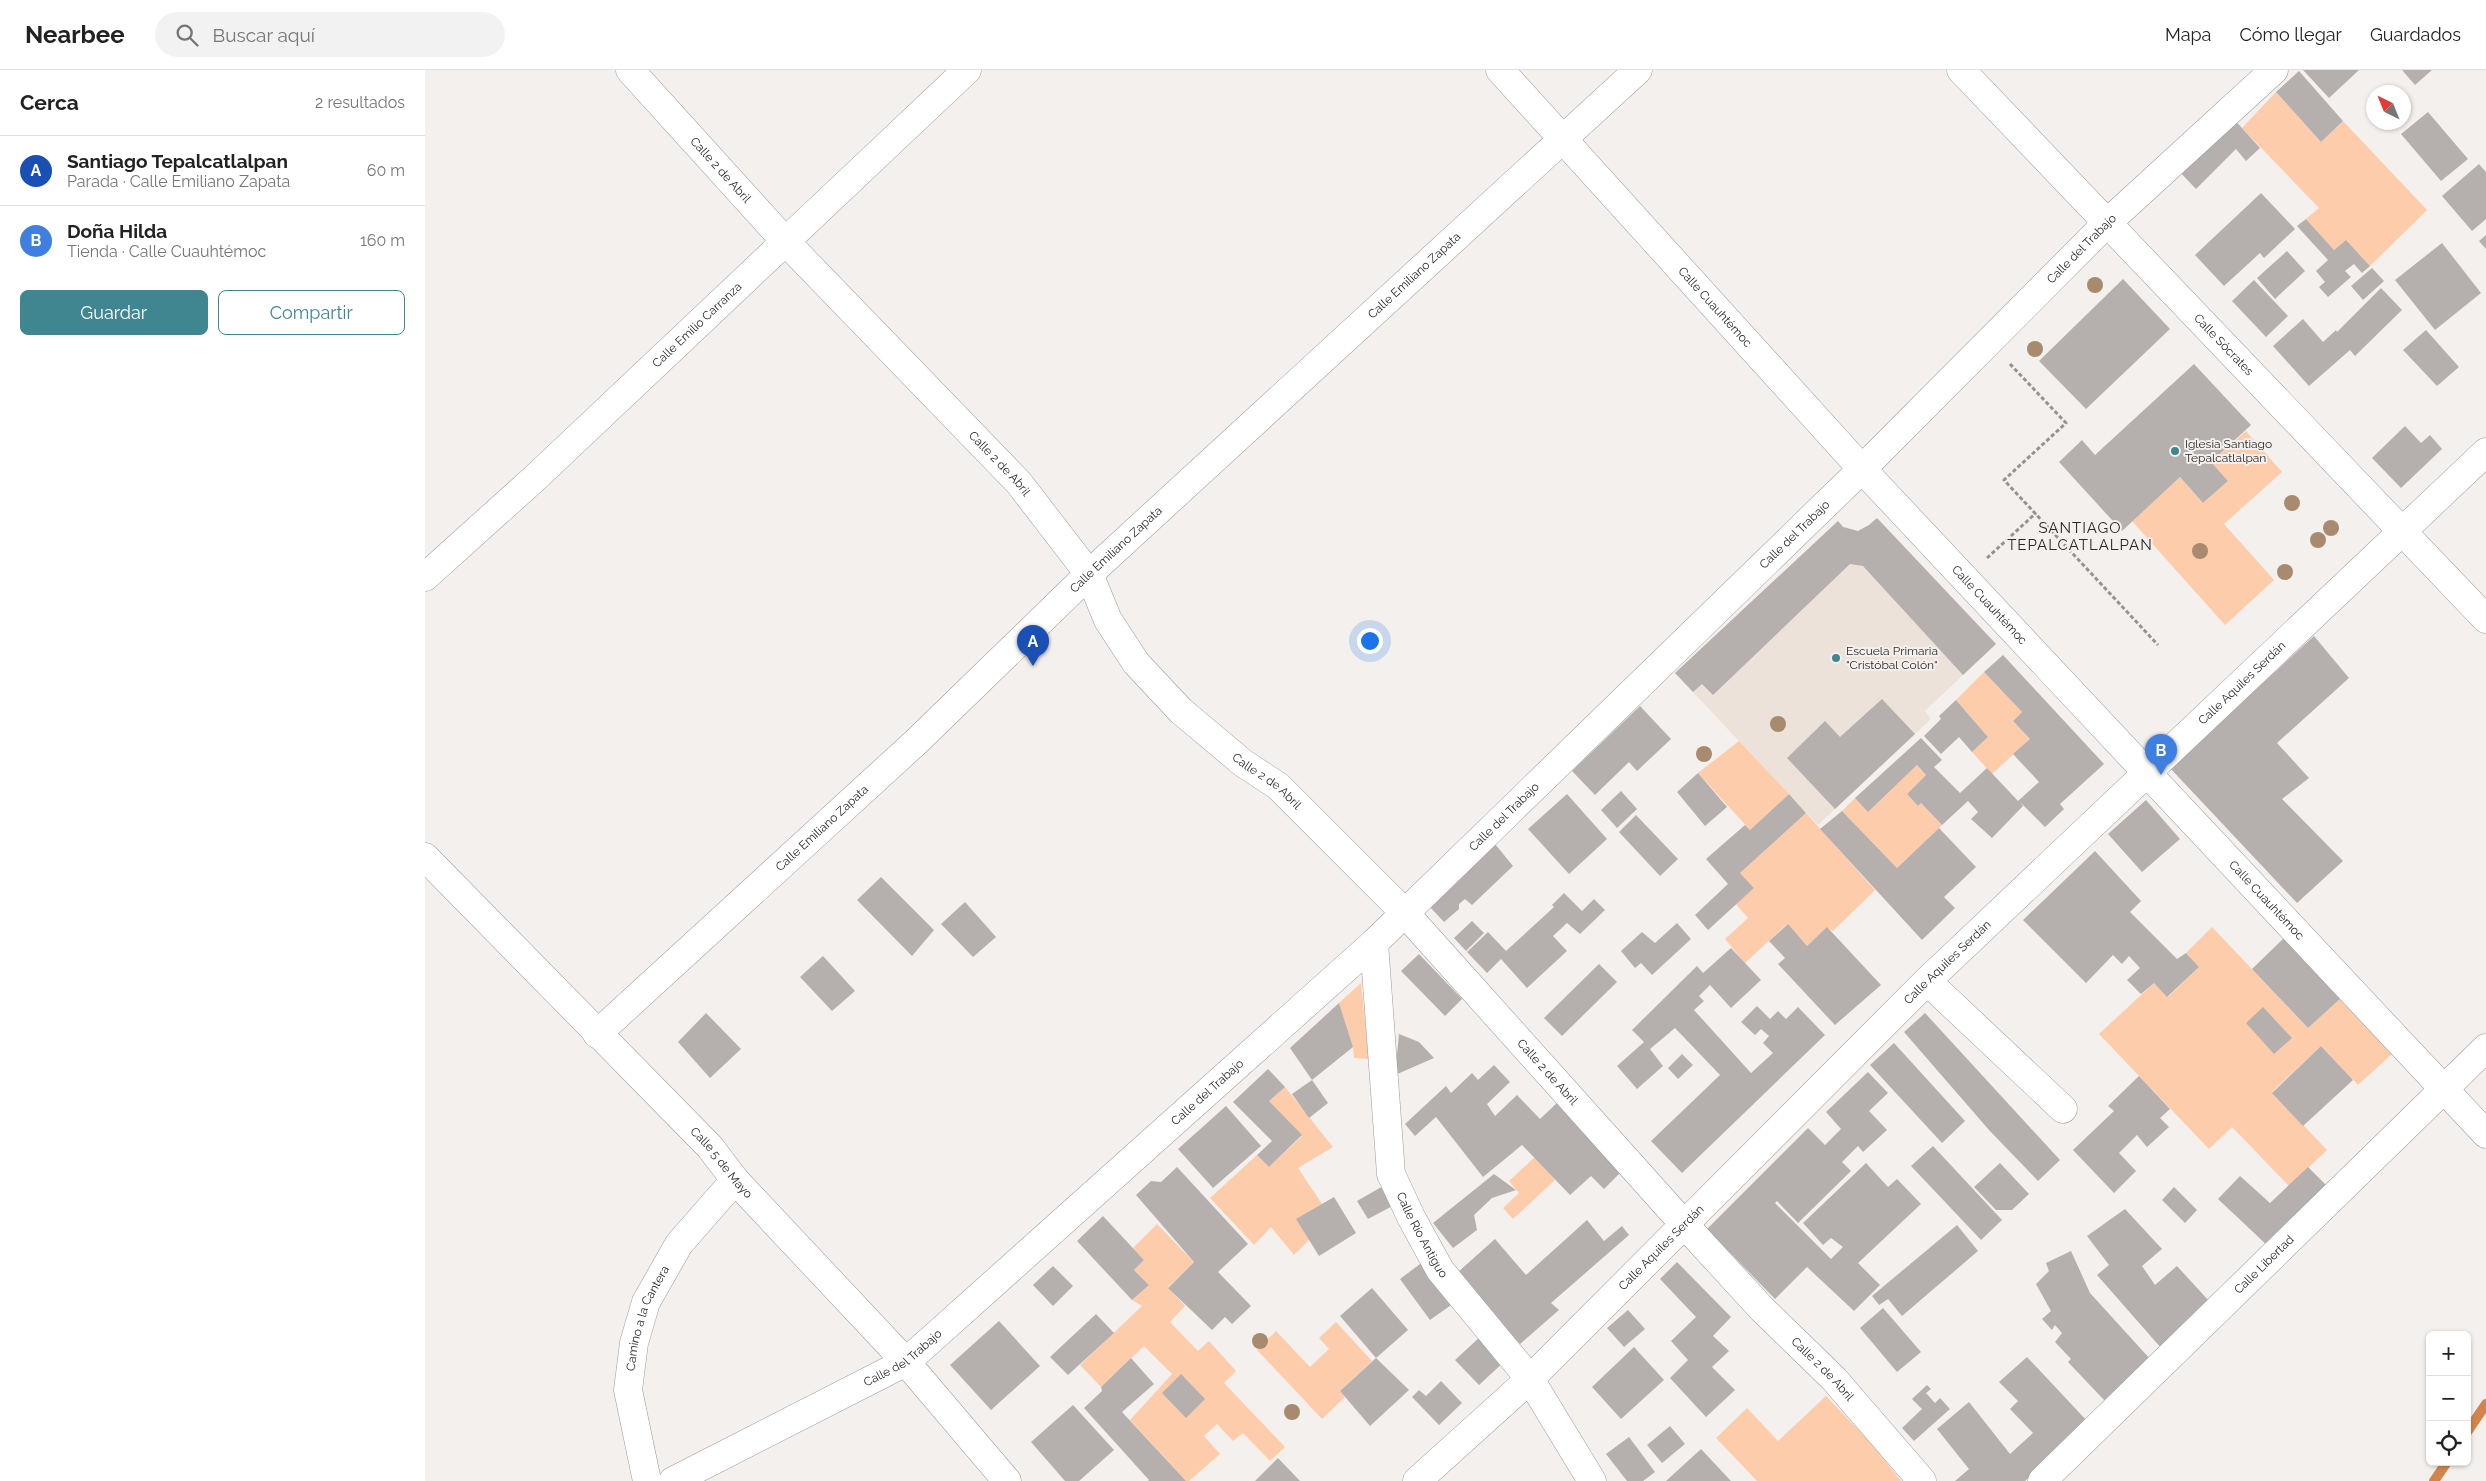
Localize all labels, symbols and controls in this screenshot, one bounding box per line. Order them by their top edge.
search box [155,12,505,57]
text: Nearbee [25,20,125,49]
icon: search [173,21,201,49]
text: Buscar aquí [213,24,315,46]
text: Mapa [2165,24,2211,45]
text: Cómo llegar [2239,24,2342,45]
text: Guardados [2370,24,2461,45]
north arrow [2366,85,2411,130]
text: Cerca [20,90,79,115]
text: 2 resultados [315,93,405,112]
street label: Calle 2 de Abril [687,134,754,206]
text: Santiago Tepalcatlalpan [67,150,288,172]
text: A [31,161,41,180]
text: 60 m [367,161,405,180]
text: Parada · Calle Emiliano Zapata [67,172,290,191]
street label: Calle del Trabajo [2044,211,2119,286]
text: Doña Hilda [67,220,167,242]
street label: Calle Emiliano Zapata [1365,230,1463,321]
text: B [31,231,41,250]
text: 160 m [360,231,405,250]
text: Tienda · Calle Cuauhtémoc [67,242,266,261]
street label: Calle Cuauhtémoc [1675,264,1755,350]
street label: Calle Emilio Carranza [650,279,745,370]
button: Guardar [20,290,208,335]
button: Compartir [218,290,405,335]
street label: Calle Sócrates [2191,311,2256,378]
street label: Calle 2 de Abril [966,428,1034,499]
place label: Iglesia Santiago Tepalcatlalpan [2185,437,2272,465]
marker: Iglesia Santiago Tepalcatlalpan [2169,445,2181,457]
street label: Calle del Trabajo [1757,497,1832,572]
street label: Calle Emiliano Zapata [1067,503,1165,596]
district label: SANTIAGO TEPALCATLALPAN [2007,519,2153,554]
street label: Calle Cuauhtémoc [1949,562,2030,648]
pin: A [1017,625,1049,666]
your location [1357,628,1383,654]
street label: Calle Aquiles Serdán [2195,638,2288,727]
place label: Escuela Primaria "Cristóbal Colón" [1846,644,1938,672]
marker: Escuela Primaria "Cristóbal Colón" [1830,652,1842,664]
pin: B [2145,734,2177,775]
street label: Calle 2 de Abril [1229,750,1305,813]
street label: Calle del Trabajo [1466,780,1542,854]
street label: Calle Emiliano Zapata [773,782,871,874]
street label: Calle Cuauhtémoc [2226,858,2307,943]
street label: Calle Aquiles Serdán [1901,917,1994,1007]
street label: Calle 2 de Abril [1514,1036,1581,1108]
street label: Calle del Trabajo [1168,1056,1246,1128]
street label: Calle 5 de Mayo [687,1124,755,1201]
street label: Calle Río Antiguo [1393,1190,1451,1281]
street label: Calle Aquiles Serdán [1616,1202,1707,1293]
street label: Calle Libertad [2231,1232,2297,1297]
street label: Camino a la Cantera [623,1263,672,1372]
street label: Calle del Trabajo [861,1326,945,1390]
map controls [2426,1331,2471,1466]
button: + [2426,1331,2471,1376]
street label: Calle 2 de Abril [1788,1334,1857,1404]
button: − [2426,1376,2471,1421]
button: locate [2426,1421,2471,1466]

